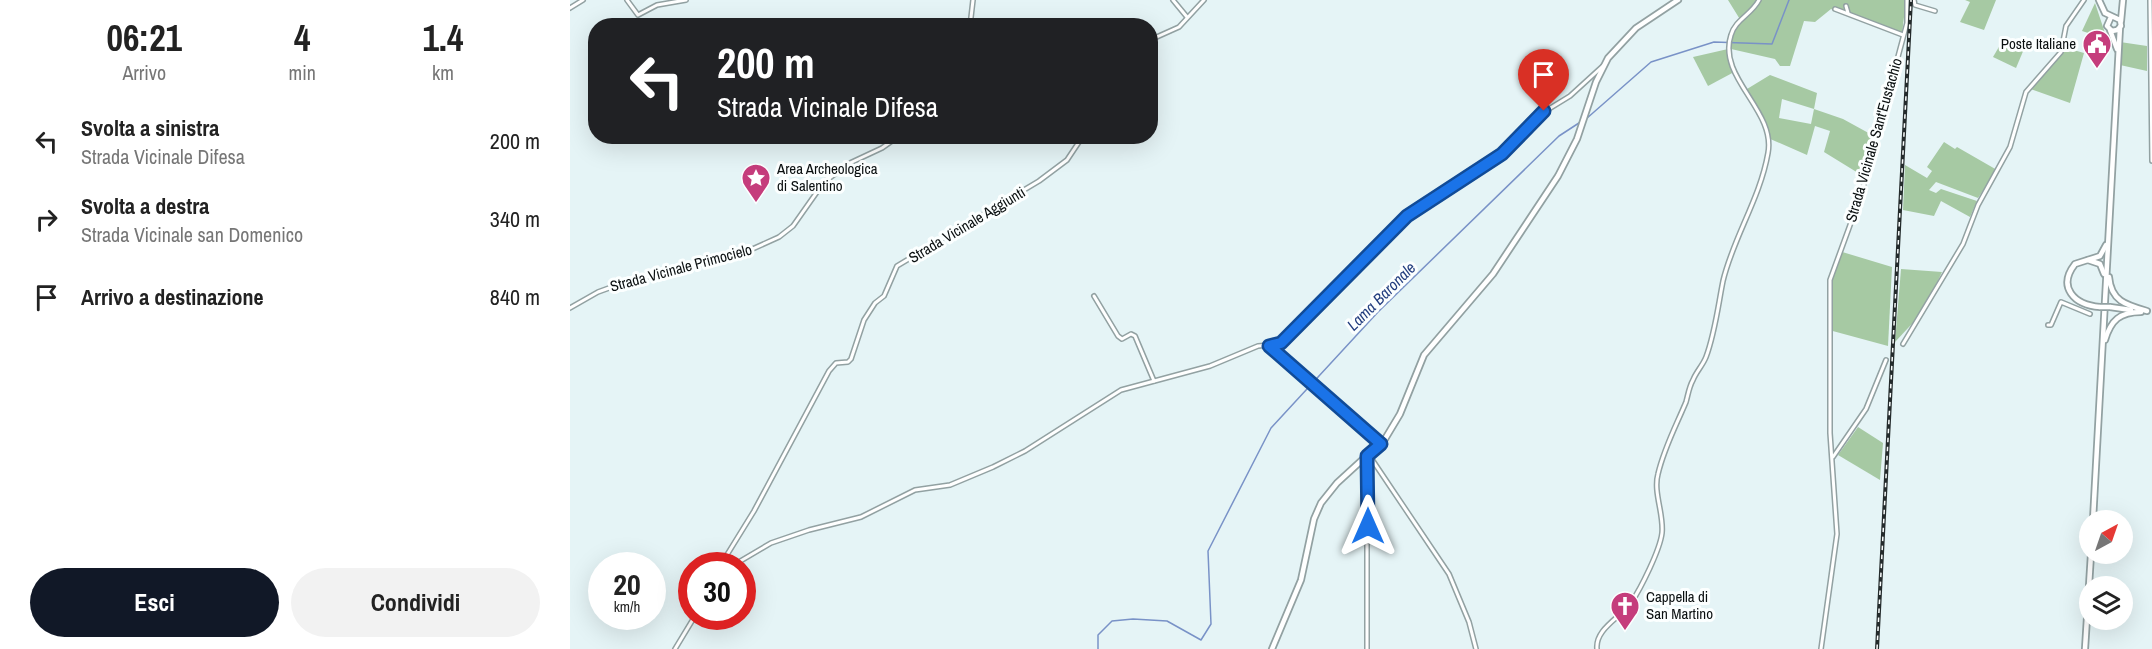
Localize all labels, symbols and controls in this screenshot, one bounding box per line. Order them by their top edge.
text: 06:21 [107,14,182,62]
text: 4 [294,14,310,62]
text: 1.4 [422,14,463,62]
public building icon: Poste Italiane [2081,28,2113,70]
place label: Poste Italiane [2001,33,2076,54]
text: 200 m [717,35,815,91]
icon: left [618,42,696,120]
pin [1518,49,1569,111]
street label: Strada Vicinale Sant'Eustachio [1840,55,1907,224]
icon: arrive [1527,58,1560,91]
text: Arrivo [122,59,166,86]
text: min [289,59,316,86]
text: km [432,59,454,86]
text: Strada Vicinale Difesa [717,89,938,125]
text: Svolta a sinistra [81,113,219,143]
icon: left [30,125,63,158]
text: 200 m [490,126,540,156]
text: Strada Vicinale Difesa [81,143,245,170]
place label: Area Archeologica di Salentino [776,158,878,196]
place icon: Area Archeologica di Salentino [740,162,772,204]
street label: Strada Vicinale Aggiunti [905,181,1029,268]
text: Svolta a destra [81,191,209,221]
icon: right [30,203,63,236]
text: 340 m [490,204,540,234]
text: Strada Vicinale san Domenico [81,221,303,248]
street label: Strada Vicinale Primocielo [608,238,754,297]
water label: Lama Baronale [1342,257,1420,335]
icon: arrive [30,281,63,314]
text: Arrivo a destinazione [81,282,263,312]
text: 840 m [490,282,540,312]
position arrow [1336,494,1400,558]
north arrow [2079,510,2133,564]
map controls [2079,510,2133,630]
speed limit sign: 30 [678,552,756,630]
text: 20 [613,564,641,604]
button: Esci [30,568,279,637]
button: Condividi [291,568,540,637]
button: layers [2079,576,2133,630]
place label: Cappella di San Martino [1646,586,1713,624]
church icon: Cappella di San Martino [1609,590,1641,632]
text: km/h [614,596,640,617]

